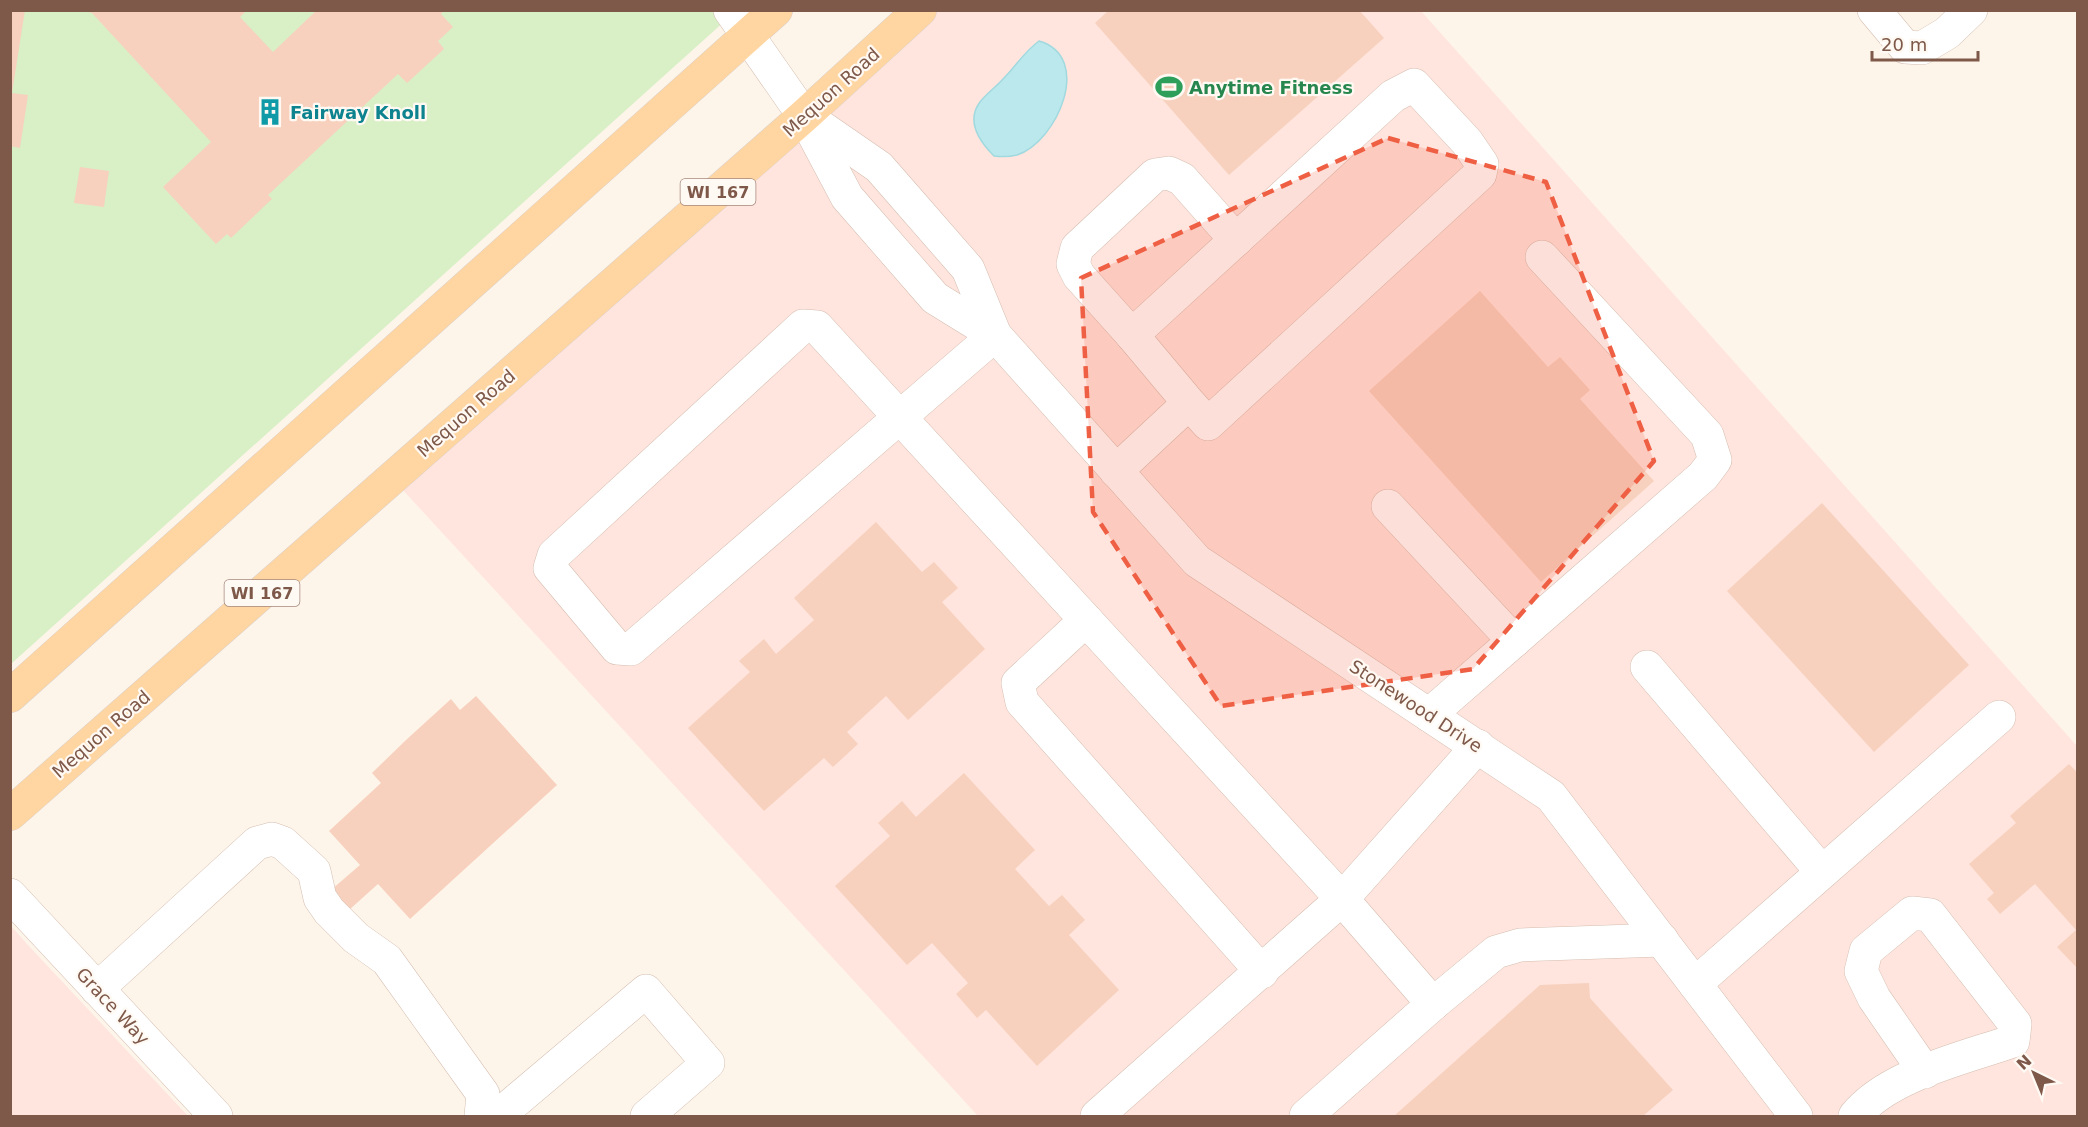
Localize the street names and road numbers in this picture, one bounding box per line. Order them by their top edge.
street label: Mequon Road [778,43,884,141]
road number: WI 167 [680,179,756,205]
street label: Mequon Road [413,365,519,461]
road number: WI 167 [224,580,300,606]
street label: Stonewood Drive [1346,655,1486,757]
street label: Mequon Road [48,686,154,782]
street label: Grace Way [72,963,154,1049]

